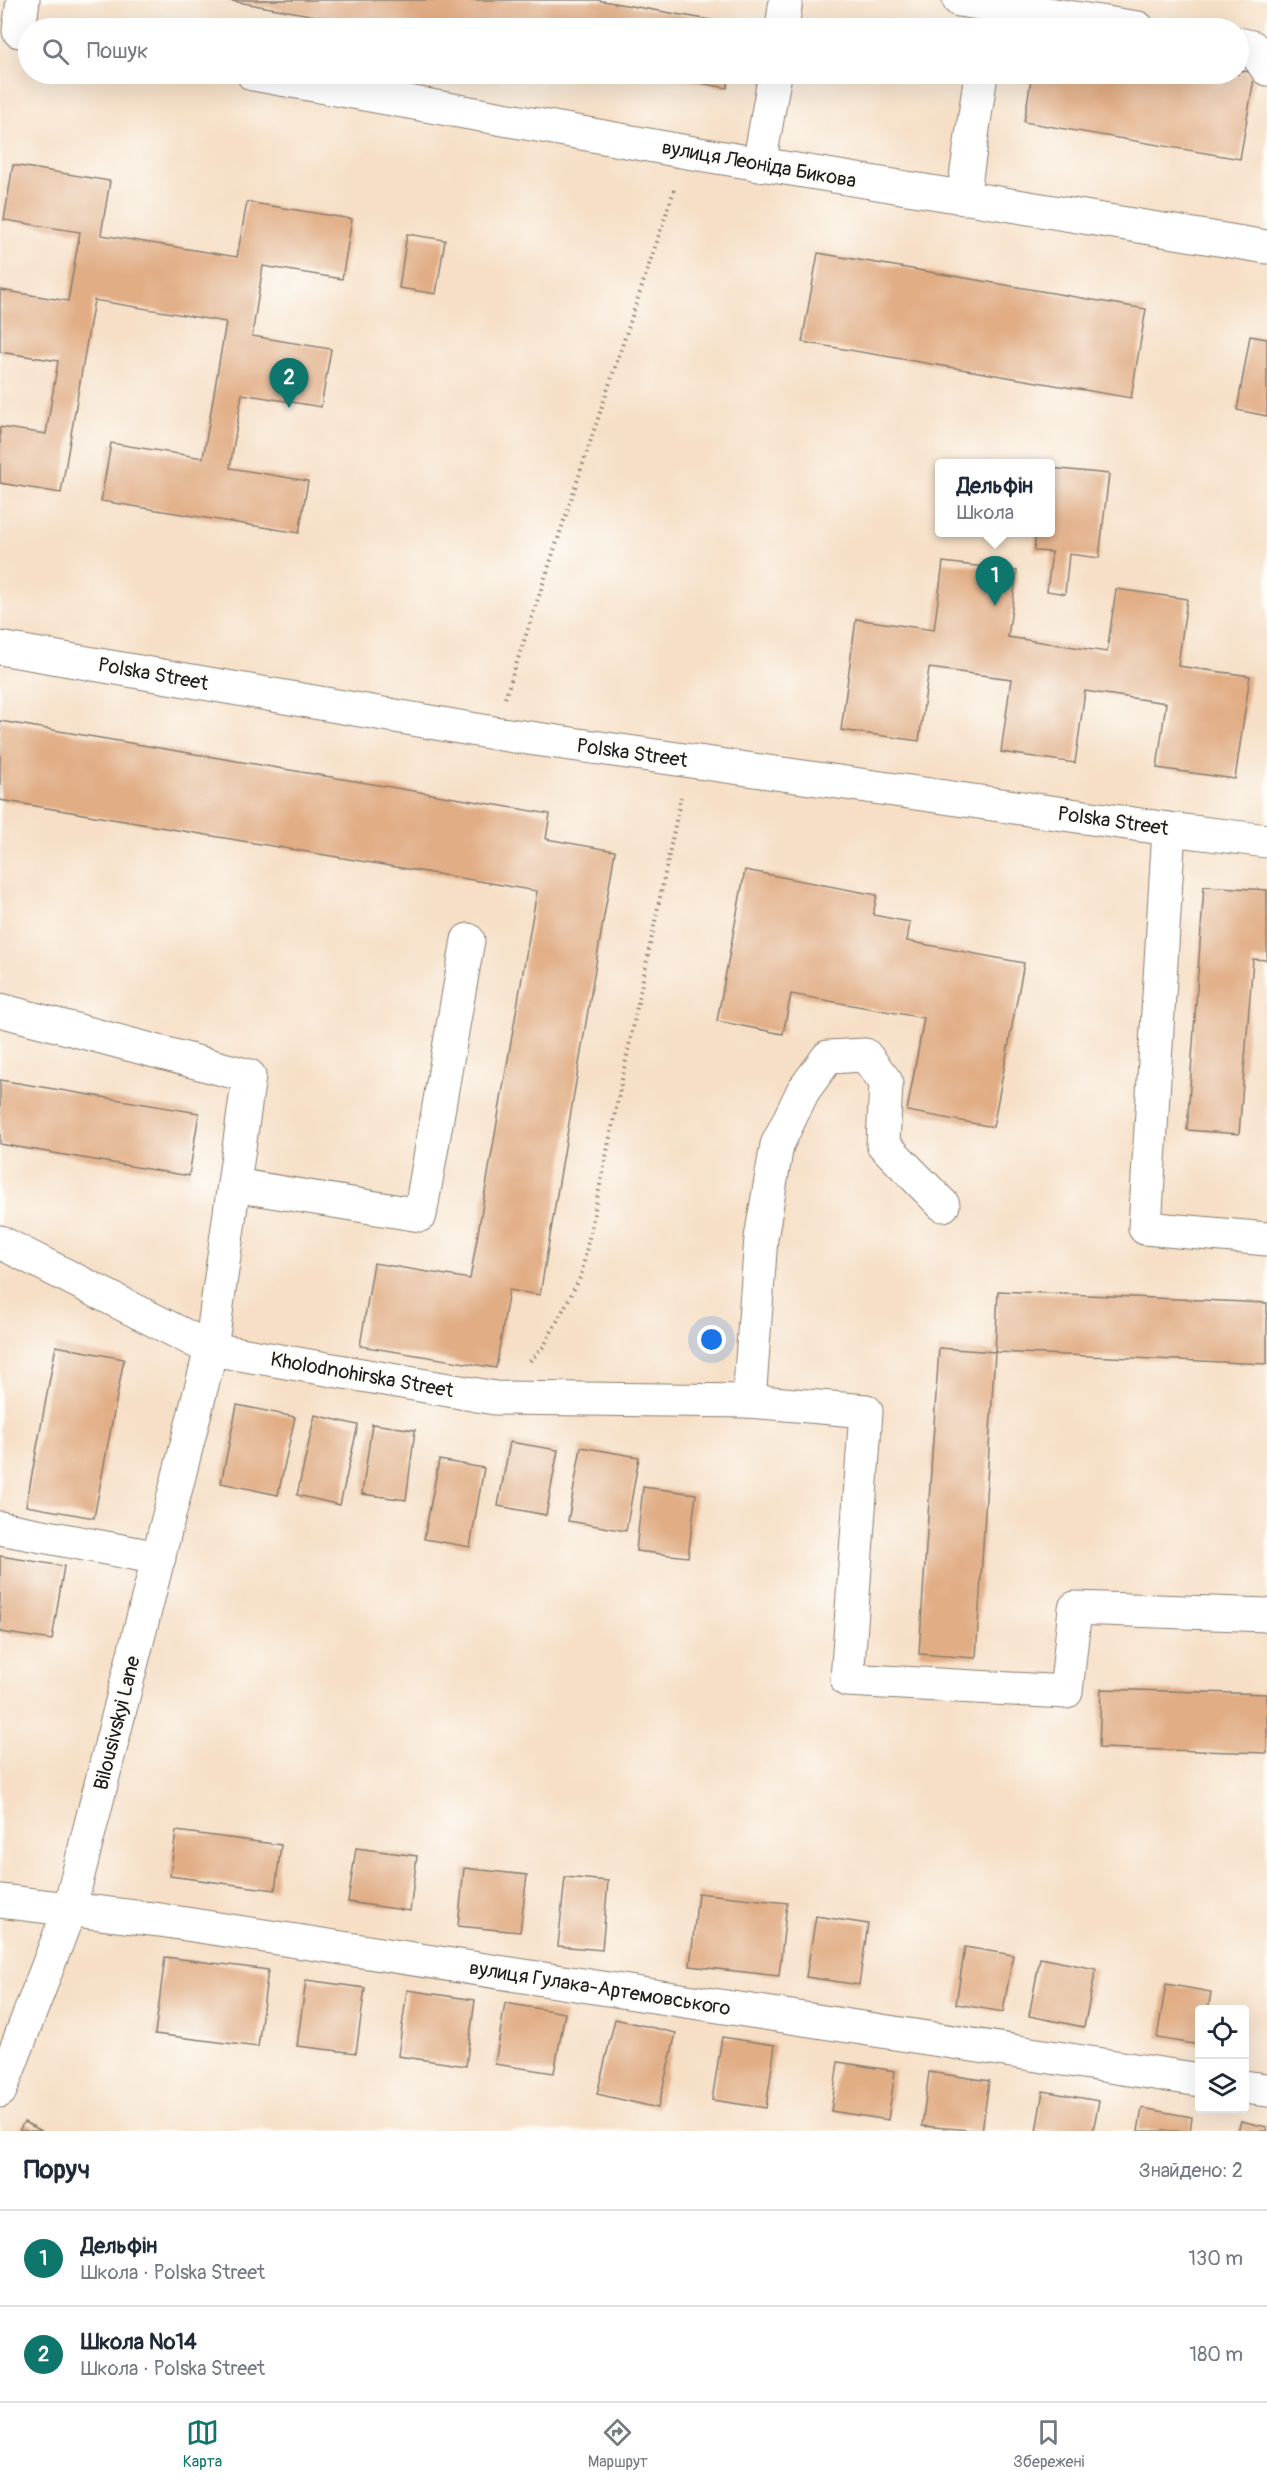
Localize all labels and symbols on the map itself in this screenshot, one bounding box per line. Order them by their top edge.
street label: вулиця Леоніда Бикова [660,135,858,193]
pin: 2 [270,358,308,408]
pin: 1 [976,556,1014,606]
street label: Polska Street [96,652,211,696]
street label: Polska Street [575,733,690,773]
street label: Polska Street [1056,801,1171,841]
your location [697,1325,726,1354]
street label: Kholodnohirska Street [269,1347,456,1404]
street label: Bilousivskyi Lane [88,1653,146,1793]
street label: вулиця Гулака-Артемовського [468,1955,733,2021]

